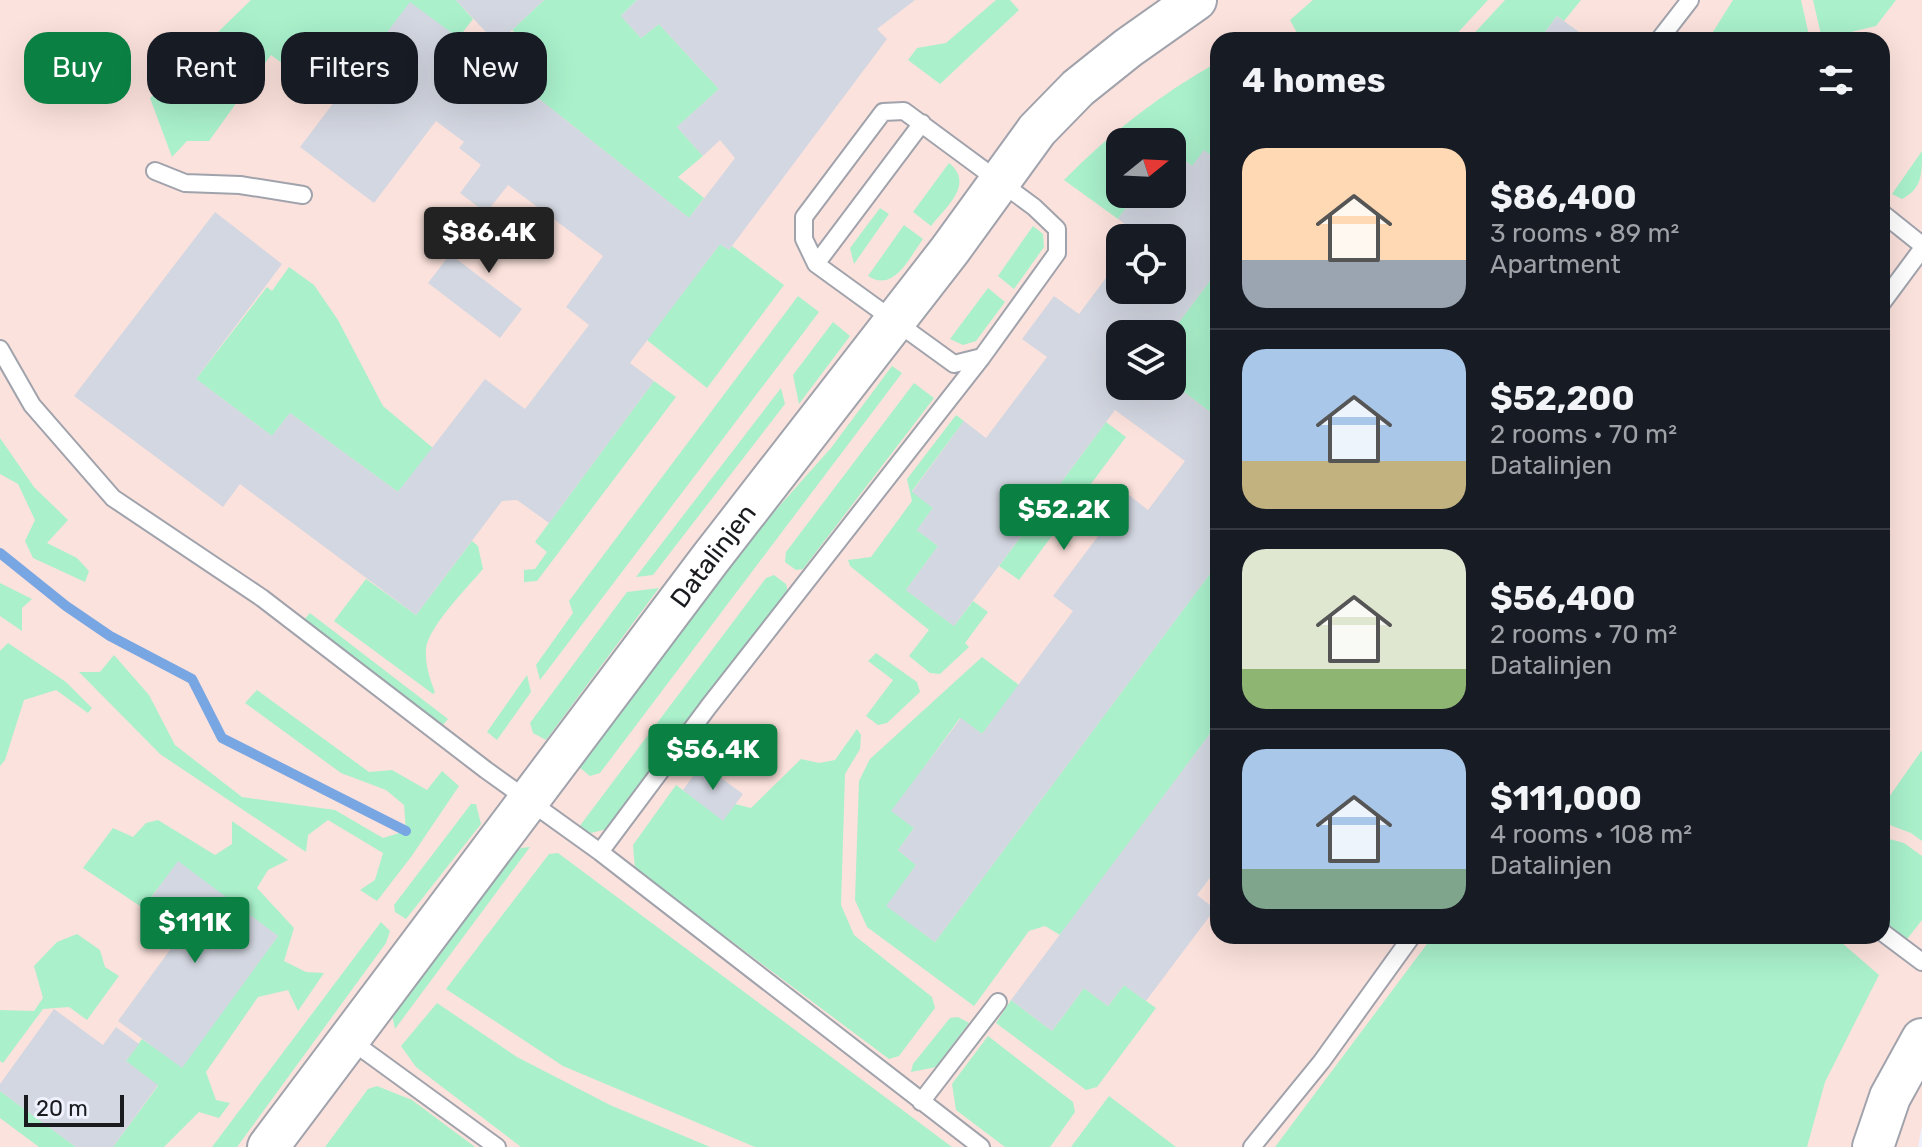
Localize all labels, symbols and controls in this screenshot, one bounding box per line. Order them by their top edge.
chip: Buy [24,32,131,104]
chip: Rent [147,32,265,104]
chip: Filters [281,32,418,104]
chip: New [434,32,547,104]
icon: filters [1814,58,1858,102]
text: 4 homes [1242,60,1385,101]
north arrow [1106,128,1186,208]
map controls [1106,128,1186,400]
text: $86,400 [1490,177,1637,218]
icon: home [1306,180,1402,276]
pin: $86.4K [424,207,554,275]
text: $86.4K [442,217,536,248]
text: 3 rooms · 89 m² [1490,218,1679,249]
button: locate [1106,224,1186,304]
text: Apartment [1490,249,1621,280]
button: layers [1106,320,1186,400]
text: $52,200 [1490,378,1635,419]
icon: home [1306,381,1402,477]
text: 2 rooms · 70 m² [1490,419,1677,450]
text: Datalinjen [1490,450,1612,481]
pin: $52.2K [999,484,1129,552]
text: $52.2K [1018,494,1110,525]
street label: Datalinjen [664,498,763,614]
text: $56,400 [1490,578,1635,619]
icon: home [1306,581,1402,677]
text: 2 rooms · 70 m² [1490,619,1677,650]
text: Datalinjen [1490,650,1612,681]
pin: $56.4K [648,724,778,792]
text: $56.4K [666,734,760,765]
text: $111,000 [1490,778,1642,819]
icon: home [1306,781,1402,877]
text: 4 rooms · 108 m² [1490,819,1692,850]
text: Datalinjen [1490,850,1612,881]
pin: $111K [139,897,251,965]
text: $111K [158,907,232,938]
scale bar [24,1091,124,1127]
text: 20 m [36,1095,88,1122]

